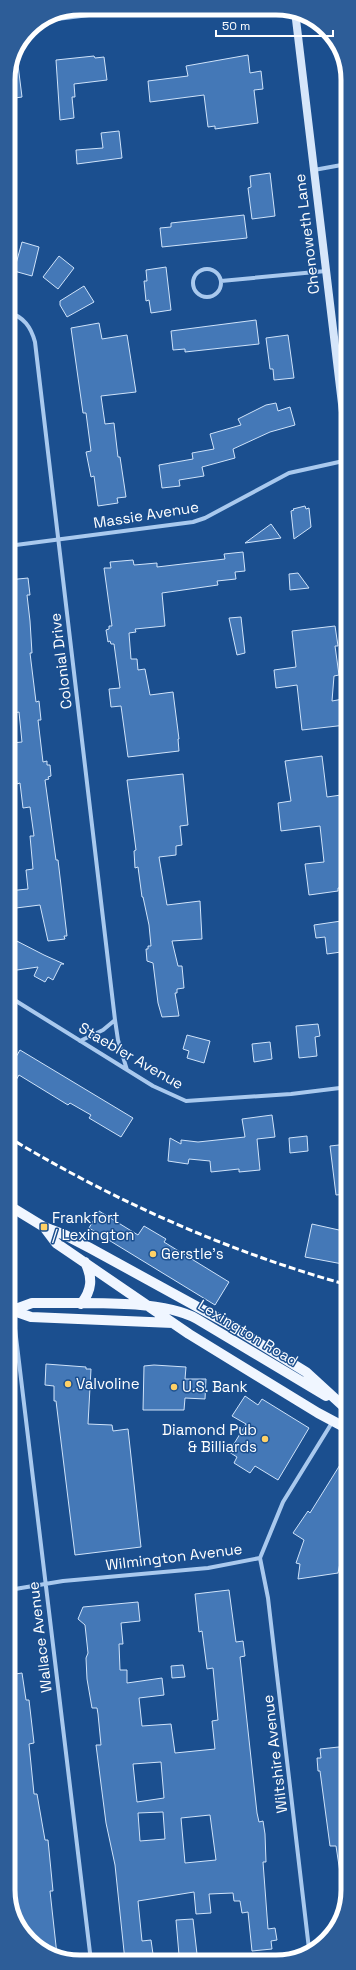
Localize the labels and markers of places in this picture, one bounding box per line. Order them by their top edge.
place label: Frankfort / Lexington [52,1208,134,1244]
marker: Frankfort / Lexington [39,1222,49,1232]
place label: Gerstle's [161,1244,224,1263]
marker: Gerstle's [148,1249,158,1259]
place label: Valvoline [76,1374,140,1393]
place label: U.S. Bank [182,1377,248,1396]
marker: Valvoline [63,1379,73,1389]
marker: U.S. Bank [169,1382,179,1392]
place label: Diamond Pub & Billiards [162,1420,257,1456]
marker: Diamond Pub & Billiards [260,1434,270,1444]

